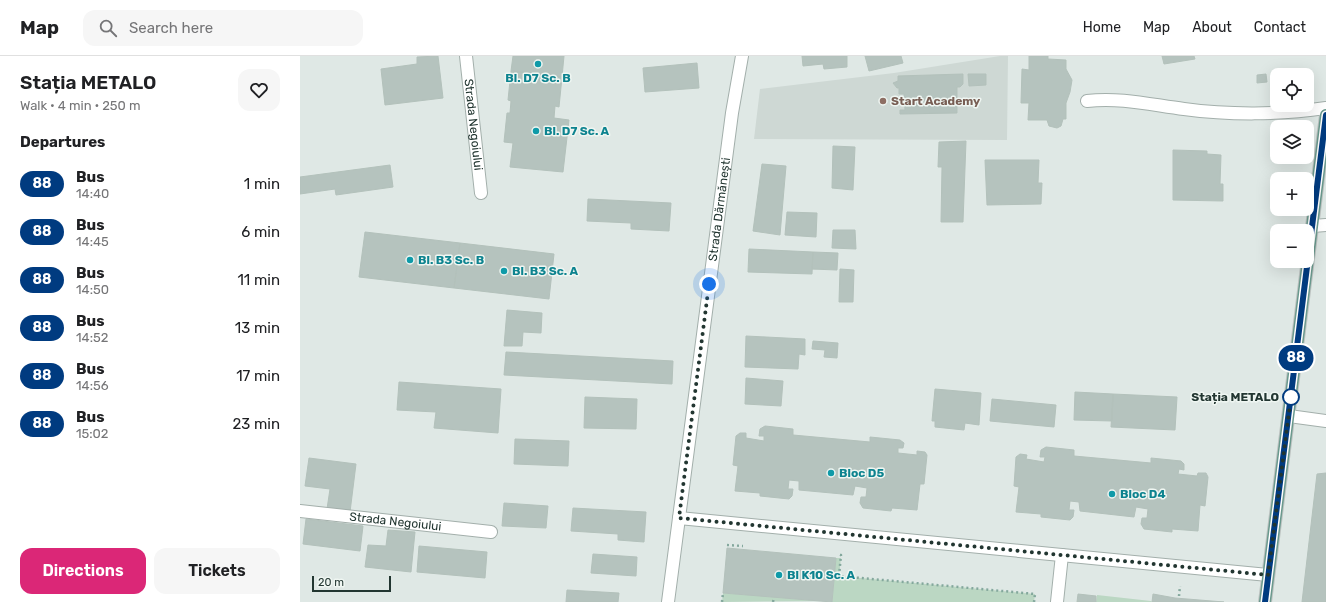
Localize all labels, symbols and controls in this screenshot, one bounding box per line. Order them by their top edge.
search box [83,10,363,46]
text: Map [20,16,59,39]
icon: search [97,17,119,39]
text: Search here [129,19,213,37]
text: Home [1083,19,1121,36]
text: Map [1143,19,1170,36]
text: About [1192,19,1232,36]
text: Contact [1254,19,1306,36]
marker: Bl. D7 Sc. B [533,59,543,69]
map controls [1270,68,1314,268]
button: locate [1270,68,1314,112]
button: heart [238,69,280,111]
text: Stația METALO [20,71,156,94]
place label: Bl. D7 Sc. B [505,71,571,85]
street label: Strada Negoiului [462,78,486,171]
place label: Start Academy [891,94,980,108]
marker: Start Academy [878,96,888,106]
text: Walk · 4 min · 250 m [20,98,141,113]
button: layers [1270,120,1314,164]
place label: Bl. D7 Sc. A [544,124,610,138]
marker: Bl. D7 Sc. A [531,126,541,136]
text: Departures [20,133,105,151]
street label: Strada Dărmănești [706,157,733,262]
text: Bus [76,168,104,186]
button: + [1270,172,1314,216]
text: 88 [33,175,51,192]
text: 1 min [244,175,280,193]
text: 14:40 [76,186,109,201]
text: Bus [76,216,104,234]
text: 88 [33,223,51,240]
text: 6 min [241,223,280,241]
button: − [1270,224,1314,268]
text: 14:45 [76,234,109,249]
place label: Bl. B3 Sc. B [418,253,484,267]
marker: Bl. B3 Sc. B [405,255,415,265]
text: Bus [76,264,104,282]
place label: Bl. B3 Sc. A [512,264,578,278]
marker: Bl. B3 Sc. A [499,266,509,276]
text: 88 [33,271,51,288]
text: 11 min [237,271,280,289]
your location [699,274,719,294]
text: 14:50 [76,282,109,297]
text: Bus [76,312,104,330]
text: 88 [33,319,51,336]
text: 13 min [235,319,280,337]
text: 14:52 [76,330,108,345]
line badge: 88 [1278,345,1314,371]
text: 88 [1287,349,1305,366]
text: Bus [76,360,104,378]
text: 88 [33,367,51,384]
text: 17 min [236,367,280,385]
text: 14:56 [76,378,109,393]
marker: Stația METALO [1282,388,1300,406]
place label: Stația METALO [1191,390,1279,404]
text: Bus [76,408,104,426]
text: 88 [33,415,51,432]
text: 23 min [232,415,280,433]
text: 15:02 [76,426,109,441]
place label: Bloc D5 [839,466,884,480]
marker: Bloc D5 [826,468,836,478]
place label: Bloc D4 [1120,487,1166,501]
marker: Bloc D4 [1107,489,1117,499]
street label: Strada Negoiului [349,509,442,534]
button: Directions [20,548,146,594]
button: Tickets [154,548,280,594]
place label: Bl K10 Sc. A [787,568,856,582]
marker: Bl K10 Sc. A [774,570,784,580]
scale bar [312,574,391,593]
text: 20 m [318,576,344,589]

